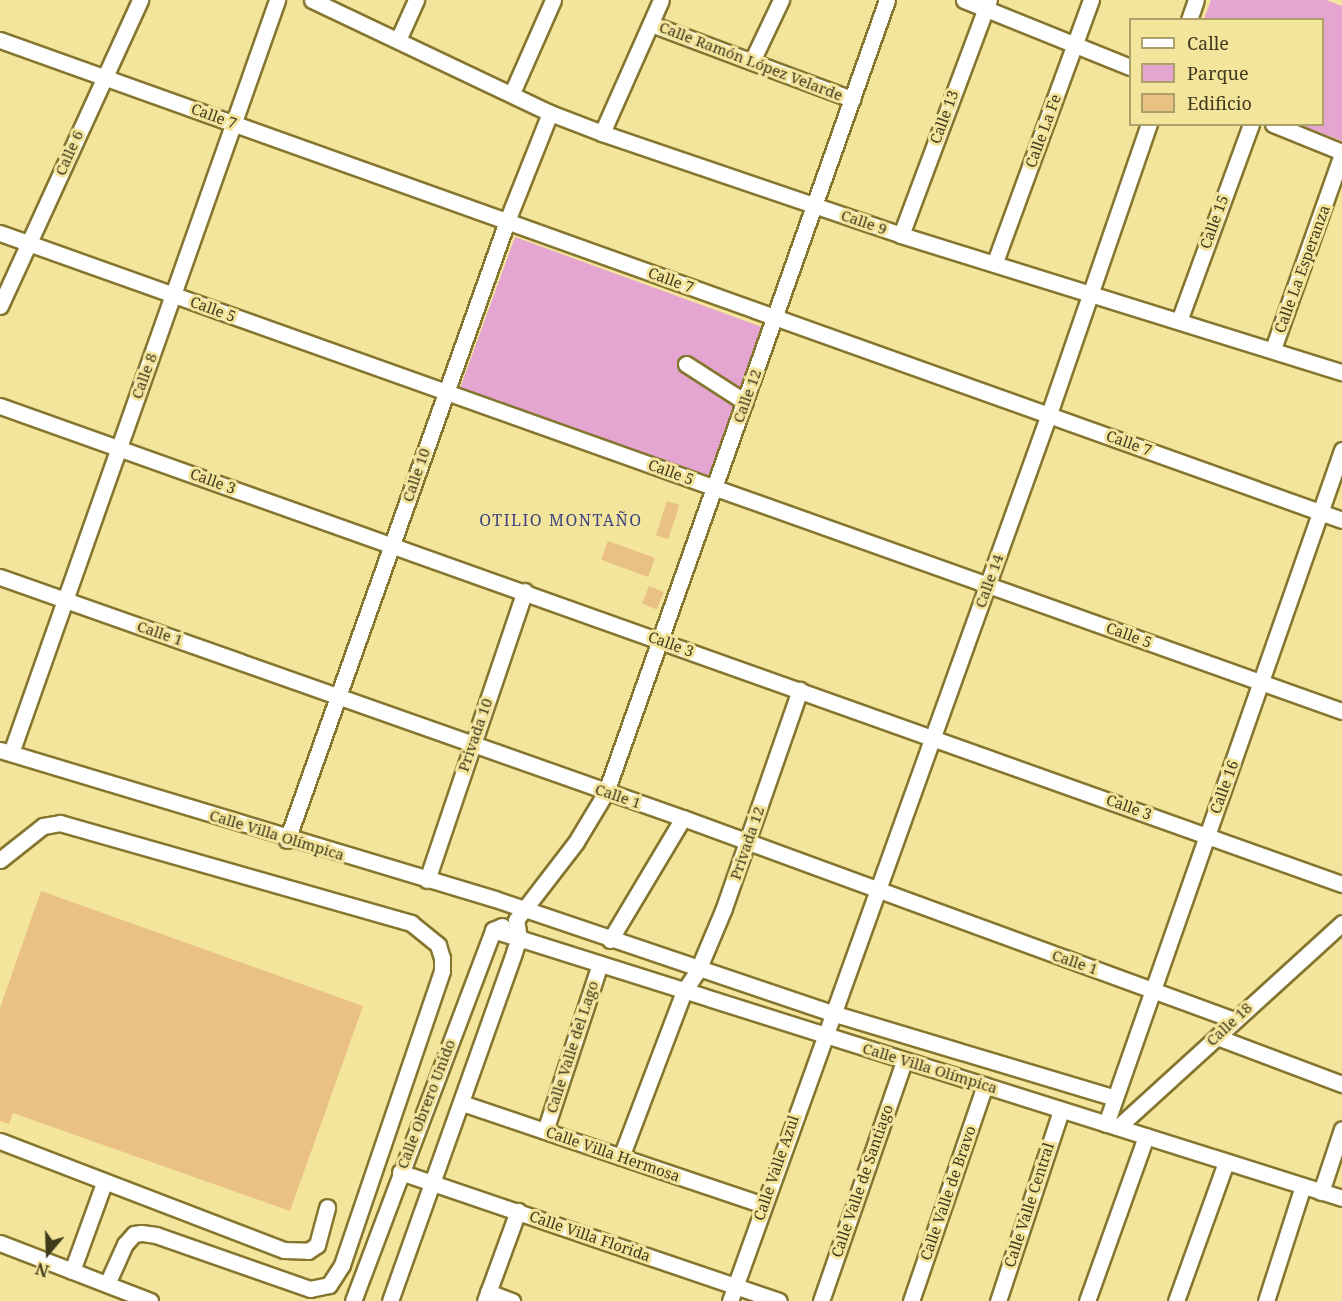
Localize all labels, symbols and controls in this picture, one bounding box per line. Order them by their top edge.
street label: Calle Ramón López Velarde [657,18,845,104]
legend [1129,18,1324,126]
text: Calle [1187,31,1229,55]
text: Parque [1187,61,1249,85]
street label: Calle 13 [926,88,962,146]
text: Edificio [1187,91,1252,115]
street label: Calle La Fe [1021,92,1065,170]
street label: Calle 7 [189,99,239,133]
street label: Calle 6 [51,128,87,178]
street label: Calle 15 [1196,193,1232,251]
street label: Calle La Esperanza [1270,203,1334,335]
street label: Calle 9 [839,206,889,238]
street label: Calle 7 [646,263,696,297]
street label: Calle 5 [188,292,238,326]
street label: Calle 8 [127,351,161,401]
street label: Calle 12 [729,367,765,425]
street label: Calle 7 [1104,426,1154,460]
street label: Calle 10 [398,446,434,504]
street label: Calle 5 [646,455,696,489]
street label: Calle 3 [188,464,238,498]
district label: OTILIO MONTAÑO [479,510,643,530]
street label: Calle 14 [971,552,1007,610]
street label: Calle 1 [135,617,185,649]
street label: Calle 5 [1104,618,1154,652]
street label: Calle 3 [646,627,696,661]
street label: Privada 10 [454,696,496,774]
street label: Calle 16 [1206,758,1242,816]
street label: Calle 1 [593,780,643,812]
street label: Calle 3 [1104,790,1154,824]
street label: Privada 12 [726,804,768,882]
street label: Calle Villa Olímpica [207,806,347,864]
street label: Calle 1 [1050,946,1100,978]
street label: Calle Valle del Lago [542,979,602,1115]
street label: Calle 18 [1203,998,1255,1050]
street label: Calle Obrero Unido [393,1037,459,1171]
street label: Calle Villa Olímpica [860,1039,1000,1097]
street label: Calle Valle de Santiago [827,1102,897,1260]
street label: Calle Valle Azul [750,1113,802,1223]
street label: Calle Villa Hermosa [544,1123,682,1185]
street label: Calle Valle de Bravo [916,1123,980,1263]
street label: Calle Valle Central [1000,1140,1058,1270]
street label: Calle Villa Florida [527,1207,653,1265]
north arrow [18,1223,78,1283]
text: N [33,1258,52,1282]

